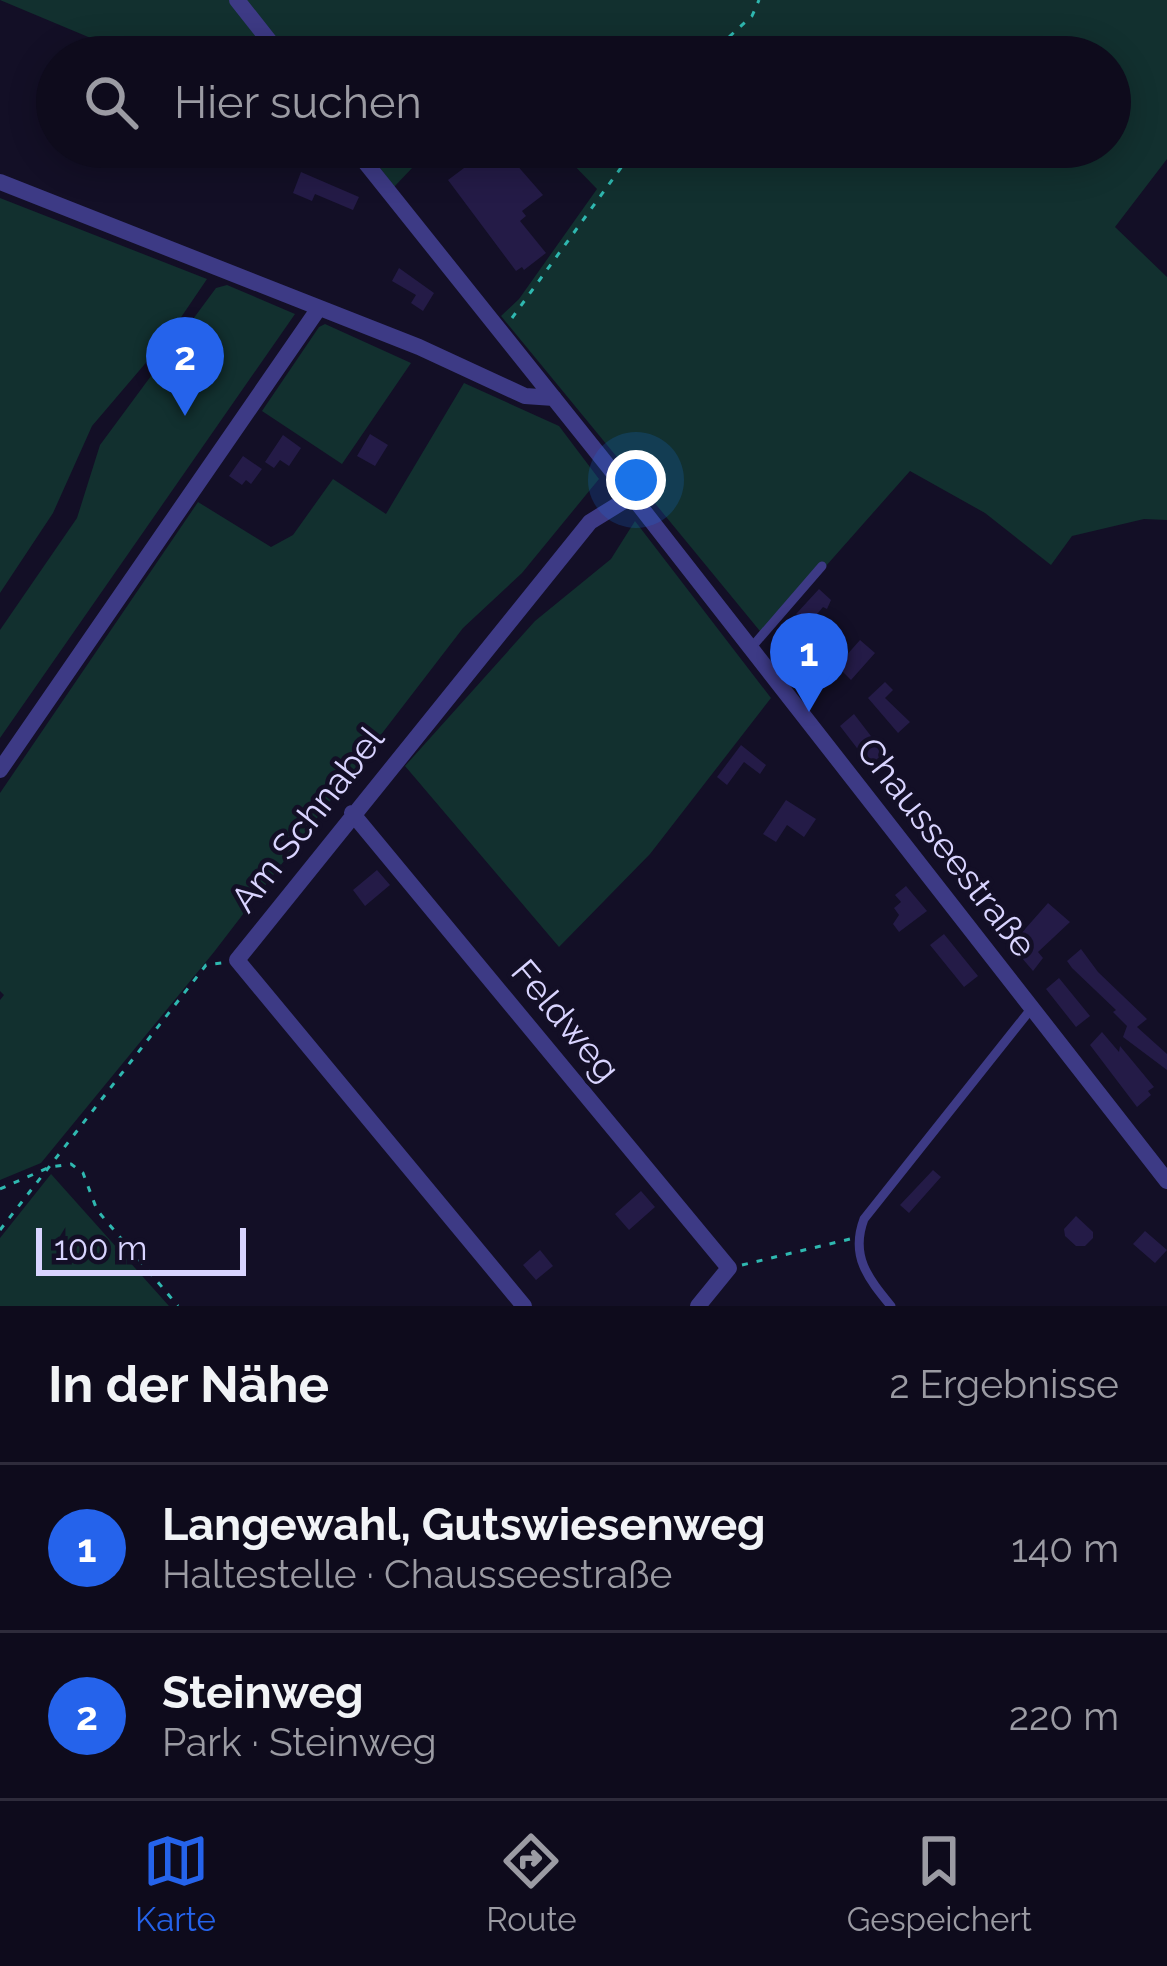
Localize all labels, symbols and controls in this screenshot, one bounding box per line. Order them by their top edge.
search box [36,36,1131,168]
icon: search [78,69,144,135]
text: Hier suchen [174,76,422,129]
pin: 2 [146,317,224,416]
your location [606,450,666,510]
pin: 1 [770,613,848,712]
street label: Am Schnabel [222,718,392,920]
street label: Chausseestraße [848,729,1046,965]
street label: Feldweg [503,951,629,1089]
scale bar [36,1222,246,1275]
text: 100 m [54,1229,147,1268]
text: In der Nähe [48,1354,329,1414]
text: 2 Ergebnisse [889,1361,1119,1407]
text: Langewahl, Gutswiesenweg [162,1498,766,1551]
text: 1 [77,1525,97,1571]
text: 140 m [1011,1525,1119,1571]
text: Haltestelle · Chausseestraße [162,1551,672,1597]
text: Steinweg [162,1666,364,1719]
text: 2 [76,1693,98,1739]
text: 220 m [1009,1693,1119,1739]
text: Park · Steinweg [162,1719,437,1765]
tab: Karte [135,1828,216,1939]
tab: Route [486,1828,577,1939]
tab: Gespeichert [847,1828,1032,1939]

